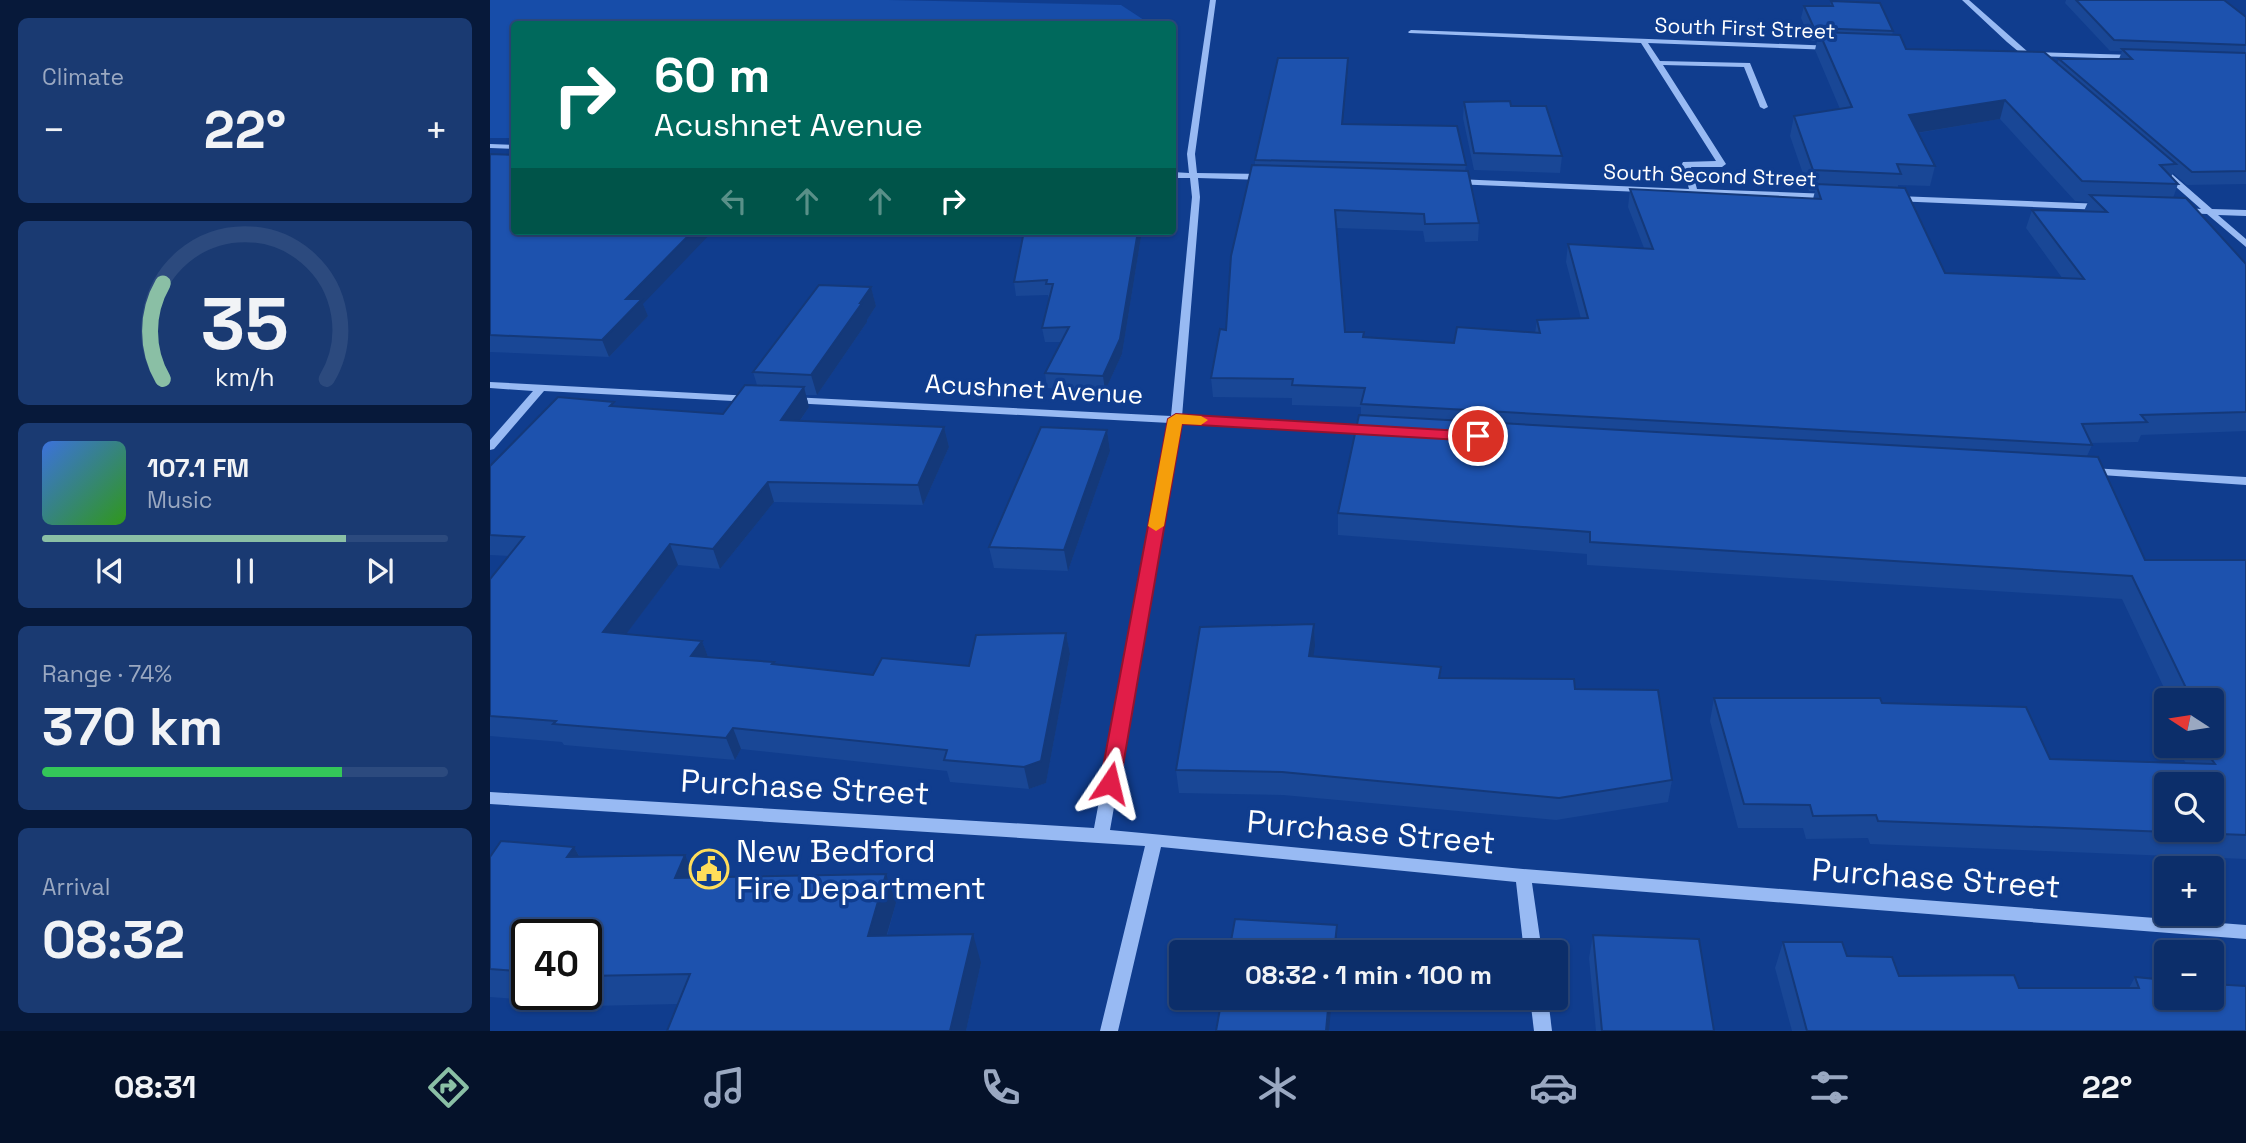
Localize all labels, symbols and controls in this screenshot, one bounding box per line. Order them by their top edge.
street label: South First Street [1654,11,1836,45]
text: 60 m [654,44,770,106]
icon: right [539,49,630,140]
text: Climate [42,62,124,92]
text: 22° [204,97,286,163]
text: Acushnet Avenue [654,105,923,145]
text: − [42,106,66,154]
text: + [424,106,448,154]
street label: South Second Street [1603,158,1817,192]
icon: left [715,182,753,220]
icon: ahead [788,182,826,220]
icon: ahead [861,182,899,220]
icon: right [934,182,972,220]
text: 35 [201,277,289,370]
text: km/h [215,361,275,393]
street label: Acushnet Avenue [924,366,1144,412]
pin [1448,406,1508,466]
icon: arrive [1459,417,1497,455]
text: 107.1 FM [147,451,249,485]
text: Music [147,485,212,515]
icon: previous [91,552,129,590]
icon: pause [226,552,264,590]
icon: next [361,552,399,590]
text: Range · 74% [42,659,172,689]
north arrow [2154,688,2224,758]
map controls [2154,688,2224,1010]
text: 370 km [42,694,223,760]
position arrow [1073,746,1147,820]
street label: Purchase Street [680,761,930,813]
button: search [2154,772,2224,842]
street label: Purchase Street [1245,801,1497,863]
place label: New Bedford Fire Department [736,831,986,908]
public building icon: New Bedford Fire Department [688,848,730,890]
street label: Purchase Street [1810,849,2062,907]
button: + [2154,856,2224,926]
text: Arrival [42,872,110,902]
text: 08:32 [42,907,185,973]
speed limit sign: 40 [511,919,602,1010]
button: − [2154,940,2224,1010]
text: 08:32 · 1 min · 100 m [1245,958,1492,992]
icon: directions [424,1063,473,1112]
icon: music [700,1063,749,1112]
icon: phone [976,1063,1025,1112]
icon: climate [1253,1063,1302,1112]
icon: car [1529,1063,1578,1112]
icon: filters [1805,1063,1854,1112]
text: 08:31 [114,1067,196,1107]
text: 22° [2082,1067,2132,1107]

